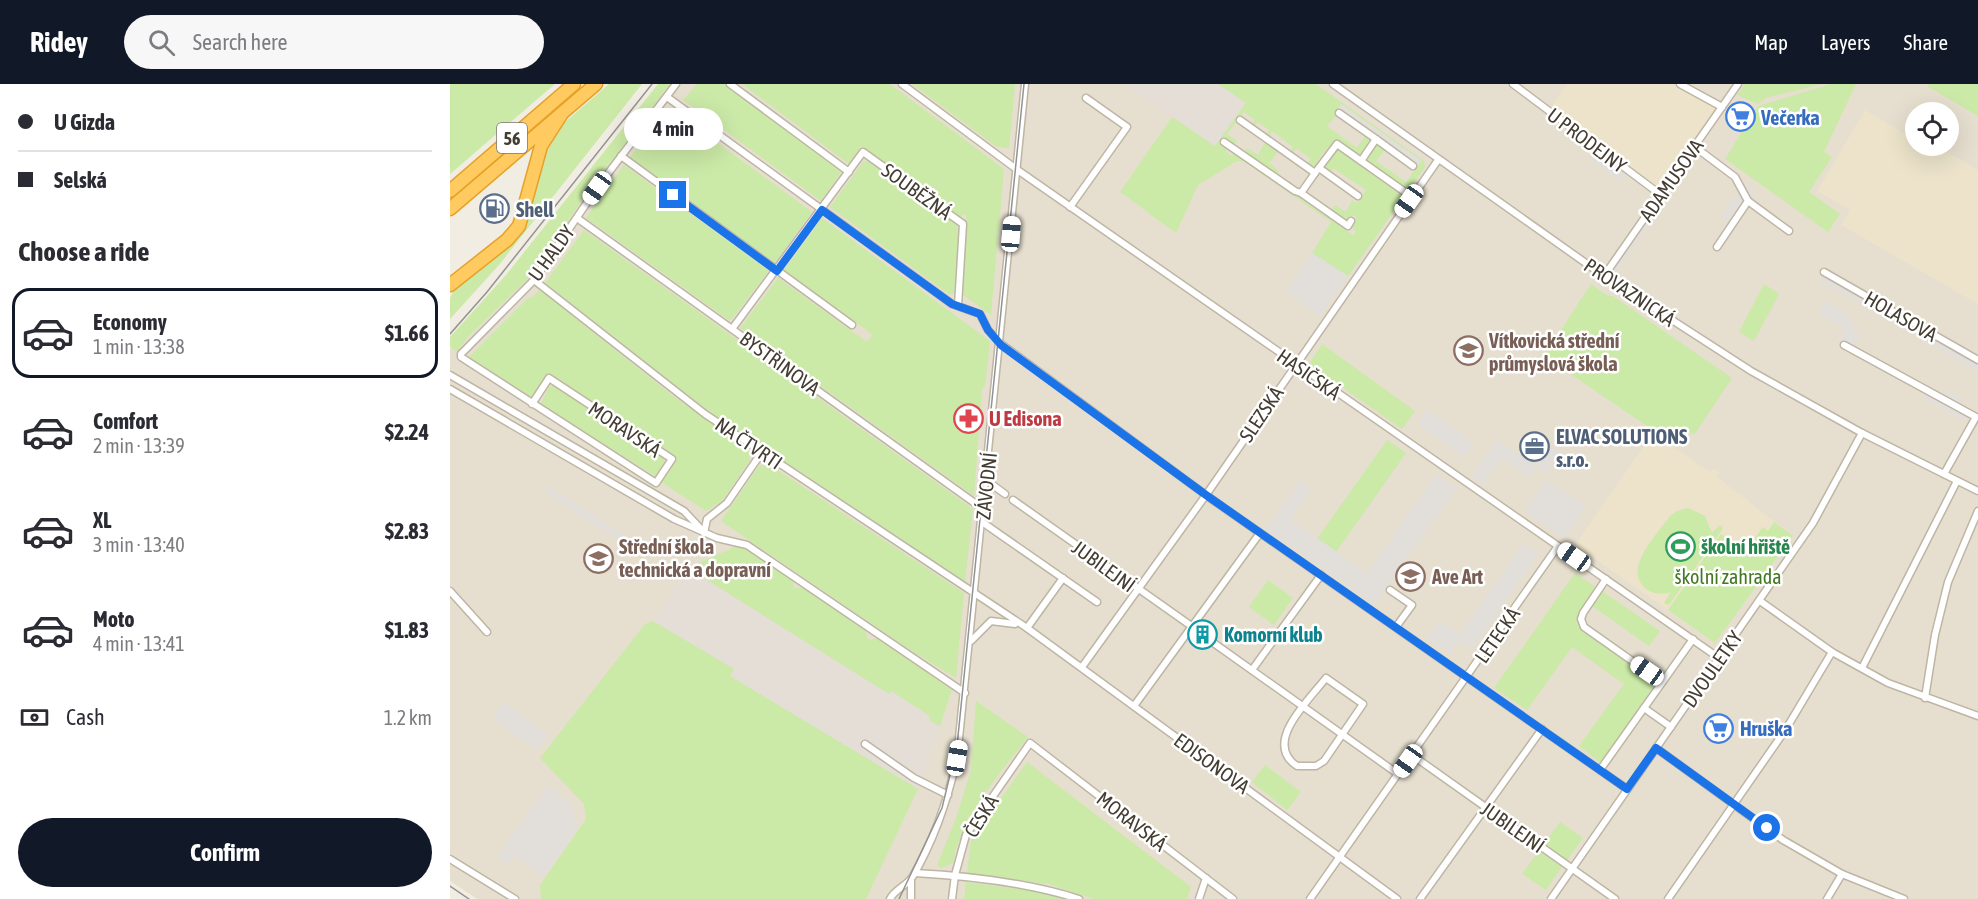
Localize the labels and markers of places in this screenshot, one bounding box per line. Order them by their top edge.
supermarket icon: Večerka [1724,101,1756,133]
place label: Večerka [1760,106,1820,129]
fuel station icon: Shell [479,193,511,225]
place label: Shell [516,198,554,221]
place label: Vítkovická střední průmyslová škola [1488,329,1620,375]
school or university icon: Vítkovická střední průmyslová škola [1452,335,1484,367]
pharmacy icon: U Edisona [952,402,984,434]
place label: U Edisona [989,407,1062,430]
place label: ELVAC SOLUTIONS s.r.o. [1556,425,1688,471]
office icon: ELVAC SOLUTIONS s.r.o. [1519,431,1551,463]
sports icon: školní hřiště [1664,530,1696,562]
place label: Střední škola technická a dopravní [618,535,771,581]
place label: školní hřiště [1701,535,1790,558]
school or university icon: Střední škola technická a dopravní [582,542,614,574]
school or university icon: Ave Art [1395,560,1427,592]
place label: Ave Art [1431,565,1483,588]
building icon: Komorní klub [1187,618,1219,650]
place label: Komorní klub [1224,623,1323,646]
supermarket icon: Hruška [1703,712,1735,744]
place label: Hruška [1740,717,1792,740]

